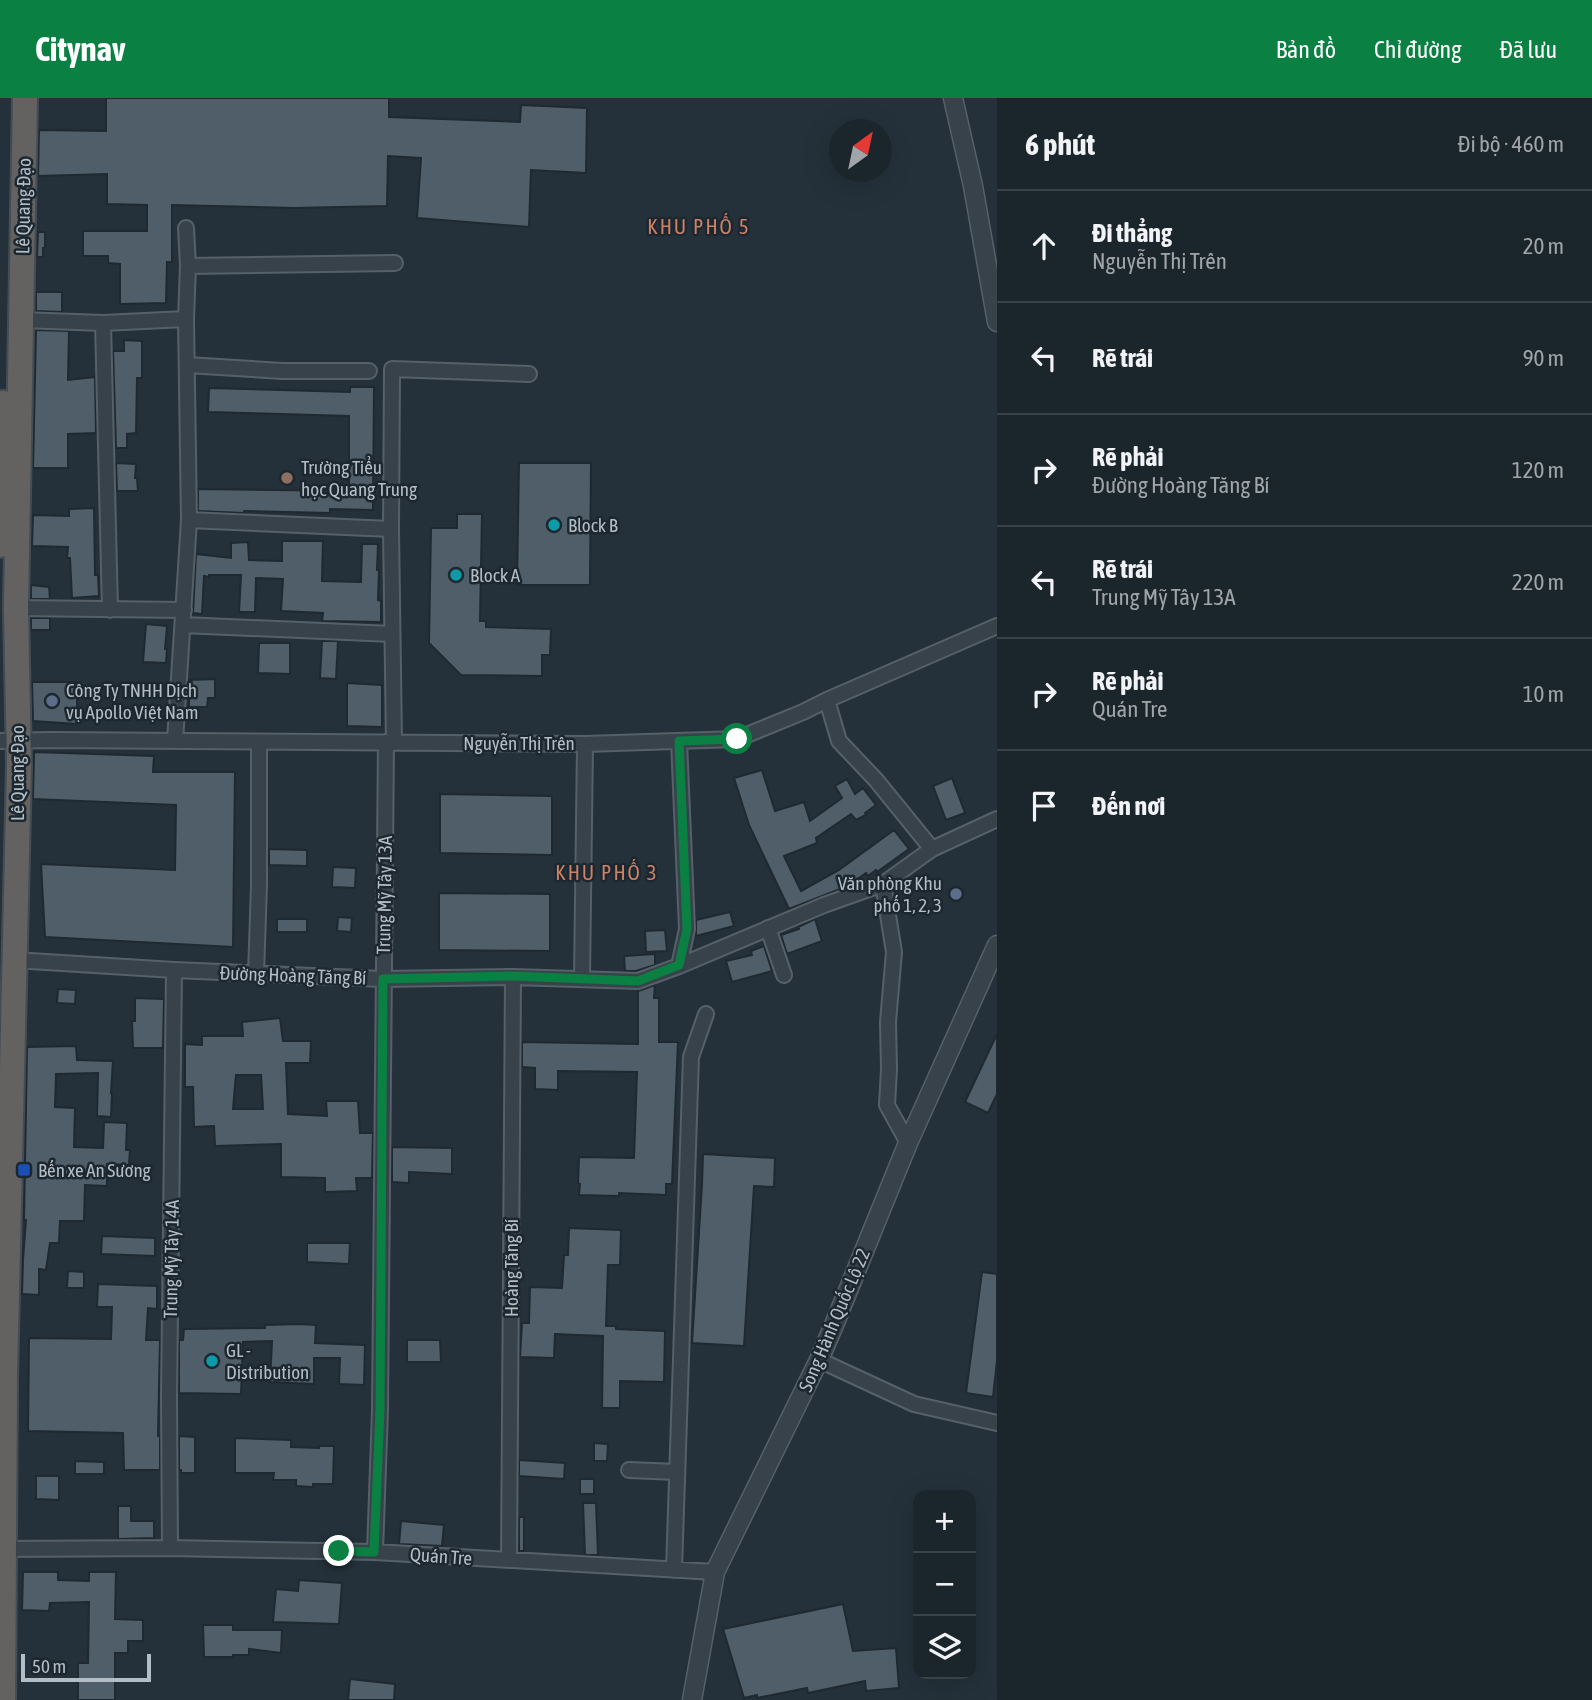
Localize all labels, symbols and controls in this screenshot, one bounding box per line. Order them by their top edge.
text: Citynav [35,30,126,68]
text: Bản đồ [1276,36,1336,63]
text: Chỉ đường [1374,36,1462,63]
text: Đã lưu [1500,36,1557,63]
north arrow [829,119,892,182]
text: 6 phút [1025,127,1095,161]
text: Đi bộ · 460 m [1458,131,1564,157]
street label: Lê Quang Đạo [11,158,35,254]
district label: KHU PHỐ 5 [647,213,751,238]
text: Đi thẳng [1092,218,1172,248]
icon: ahead [1025,227,1063,265]
text: 20 m [1523,233,1564,259]
text: Nguyễn Thị Trên [1092,248,1227,274]
icon: left [1025,339,1063,377]
text: Rẽ trái [1092,343,1153,373]
text: 90 m [1523,345,1564,371]
text: Rẽ phải [1092,442,1163,472]
icon: right [1025,451,1063,489]
place label: Trường Tiểu học Quang Trung [301,456,418,500]
text: 120 m [1512,457,1564,483]
marker: Trường Tiểu học Quang Trung [279,470,295,486]
text: Đường Hoàng Tăng Bí [1092,472,1270,498]
place label: Block B [568,514,618,536]
marker: Block B [546,517,562,533]
text: Rẽ trái [1092,554,1153,584]
icon: left [1025,563,1063,601]
place label: Block A [470,564,521,586]
marker: Block A [448,567,464,583]
text: 220 m [1512,569,1564,595]
text: Trung Mỹ Tây 13A [1092,584,1236,610]
text: Rẽ phải [1092,666,1163,696]
icon: right [1025,675,1063,713]
place label: Công Ty TNHH Dịch vụ Apollo Việt Nam [66,679,198,723]
text: 10 m [1523,681,1564,707]
marker: Công Ty TNHH Dịch vụ Apollo Việt Nam [44,693,60,709]
text: Quán Tre [1092,696,1168,722]
route start [721,723,752,754]
street label: Lê Quang Đạo [6,725,28,821]
street label: Nguyễn Thị Trên [463,732,575,754]
icon: arrive [1025,787,1063,825]
text: Đến nơi [1092,791,1165,821]
street label: Trung Mỹ Tây 13A [372,835,396,954]
district label: KHU PHỐ 3 [555,859,659,884]
place label: Văn phòng Khu phố 1, 2, 3 [838,872,942,916]
marker: Văn phòng Khu phố 1, 2, 3 [948,886,964,902]
street label: Đường Hoàng Tăng Bí [219,961,367,989]
place label: Bến xe An Sương [38,1159,152,1181]
marker: Bến xe An Sương [16,1162,32,1178]
street label: Trung Mỹ Tây 14A [159,1199,183,1318]
street label: Hoàng Tăng Bí [500,1219,522,1317]
street label: Song Hành Quốc Lộ 22 [794,1245,874,1395]
place label: GL - Distribution [226,1339,309,1383]
marker: GL - Distribution [204,1353,220,1369]
map controls [913,1490,976,1679]
button: + [913,1490,976,1553]
route end [323,1535,354,1566]
street label: Quán Tre [409,1543,473,1569]
button: − [913,1553,976,1616]
button: layers [913,1616,976,1679]
scale bar [21,1651,150,1683]
text: 50 m [32,1655,66,1677]

